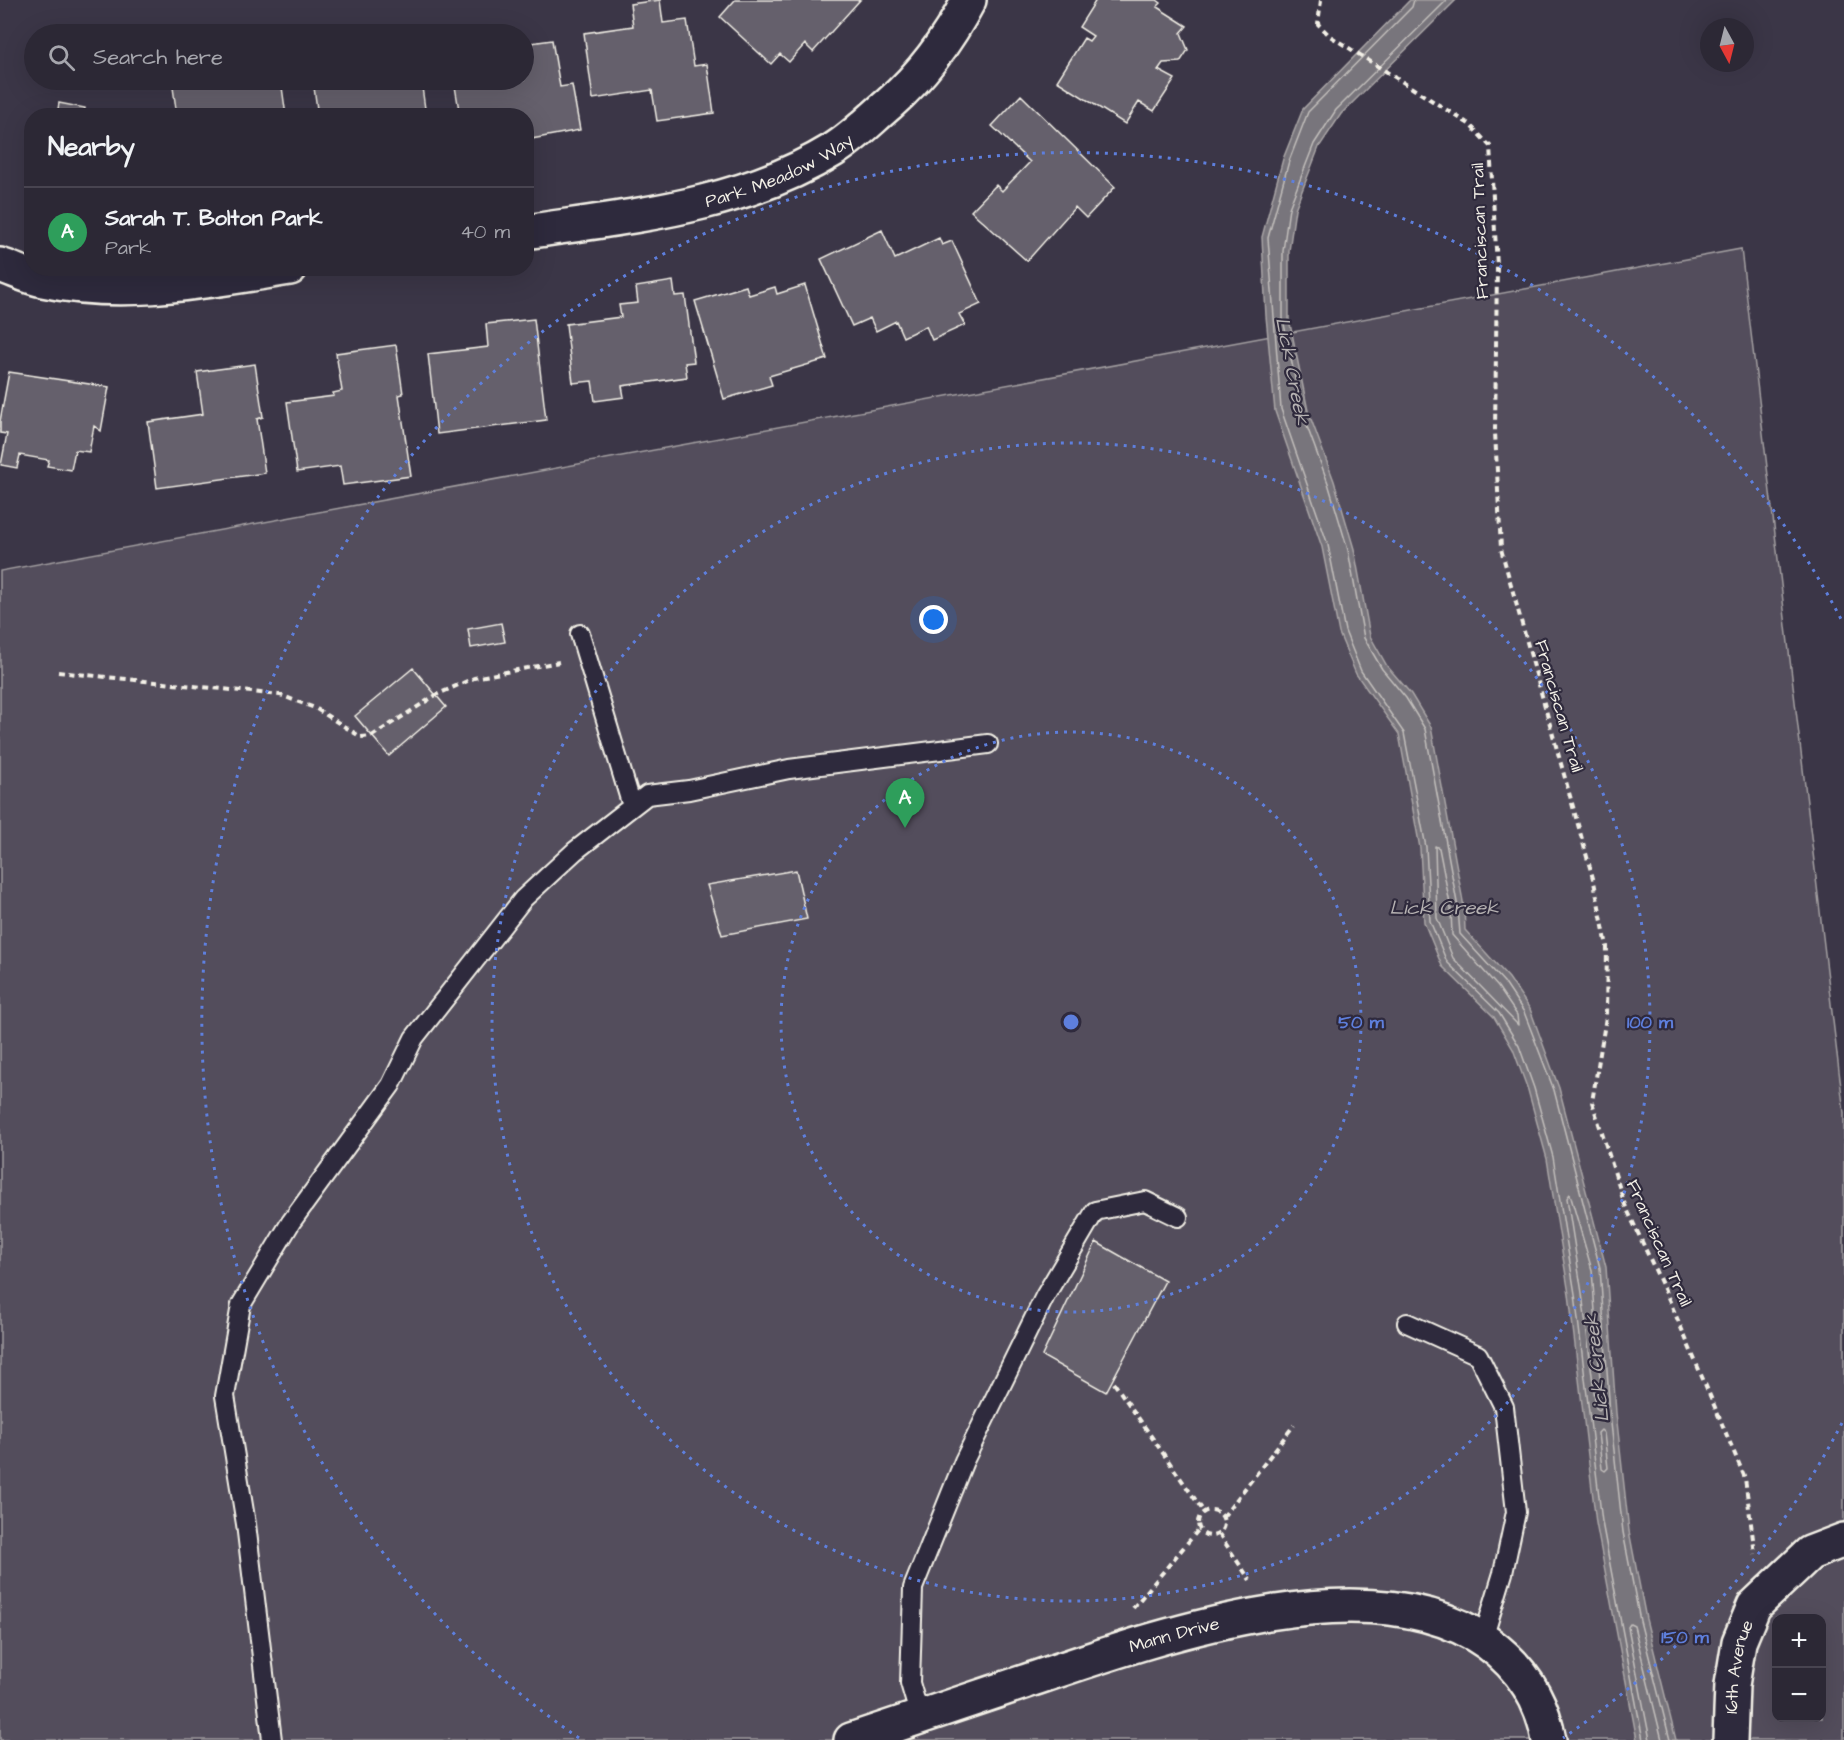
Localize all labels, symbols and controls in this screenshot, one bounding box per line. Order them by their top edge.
north arrow [1700,18,1754,72]
search box [24,24,534,90]
icon: search [45,41,78,74]
text: Search here [93,42,223,73]
street label: Park Meadow Way [702,127,859,213]
text: Nearby [48,129,135,165]
street label: Franciscan Trail [1465,162,1495,300]
text: Sarah T. Bolton Park [105,203,322,234]
text: A [61,218,74,246]
text: 40 m [460,218,510,246]
text: Park [105,234,151,262]
water label: Lick Creek [1268,315,1316,428]
your location [919,605,948,634]
street label: Franciscan Trail [1528,637,1590,775]
pin: A [886,778,924,828]
water label: Lick Creek [1390,894,1499,922]
text: 50 m [1338,1010,1385,1035]
text: 100 m [1627,1010,1674,1035]
centre of rings [1061,1012,1081,1032]
street label: Franciscan Trail [1620,1176,1698,1311]
water label: Lick Creek [1577,1312,1617,1424]
street label: Mann Drive [1126,1611,1222,1659]
map controls [1772,1614,1826,1722]
button: + [1772,1614,1826,1668]
street label: 16th Avenue [1718,1616,1760,1714]
text: 150 m [1661,1625,1710,1650]
button: − [1772,1668,1826,1722]

